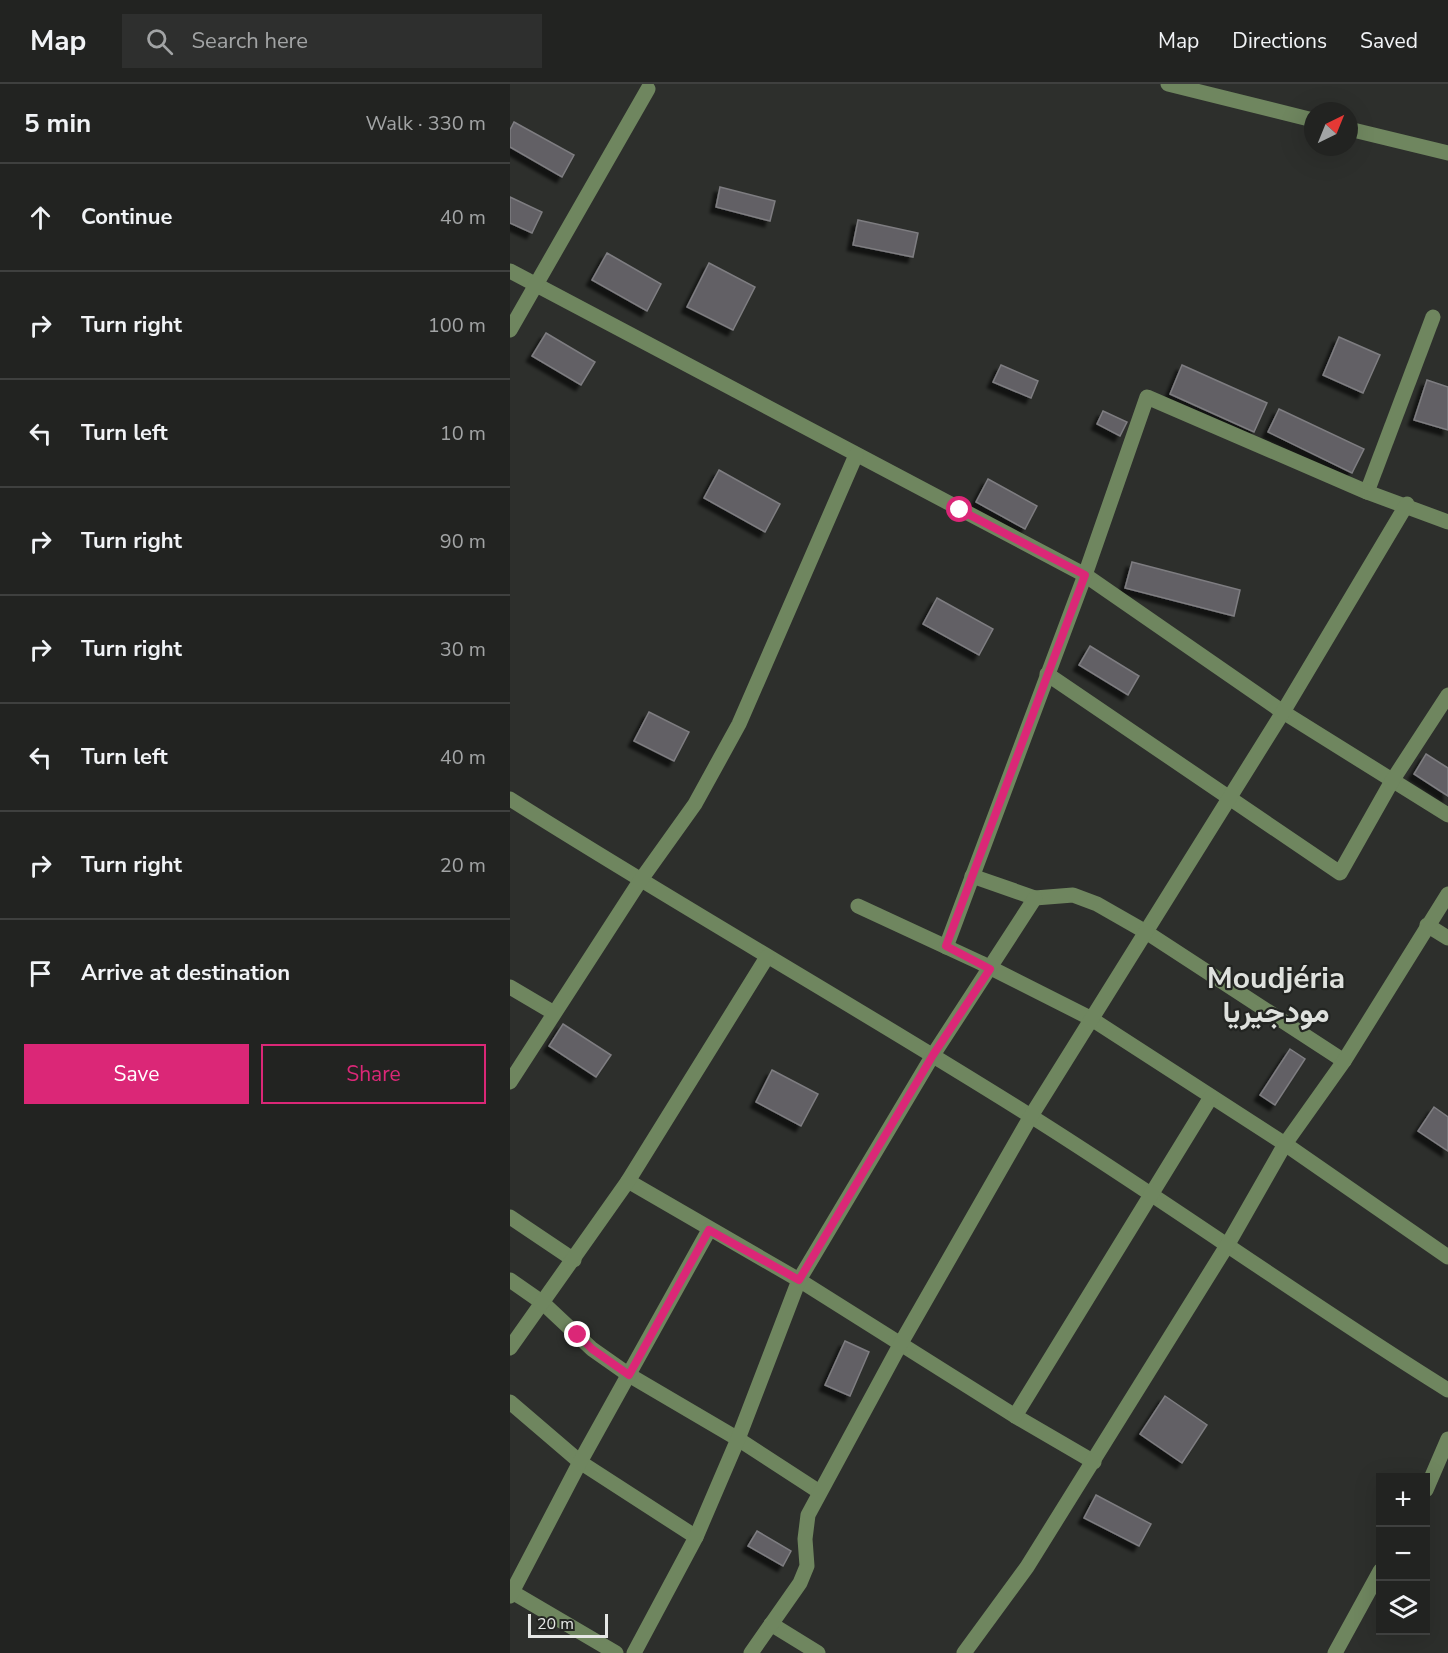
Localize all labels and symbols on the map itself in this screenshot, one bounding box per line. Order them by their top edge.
north arrow [1304,102,1358,156]
route start [946,496,972,522]
district label: Moudjéria مودجيريا [1207,958,1345,1033]
route end [564,1321,590,1347]
scale bar [528,1611,608,1638]

